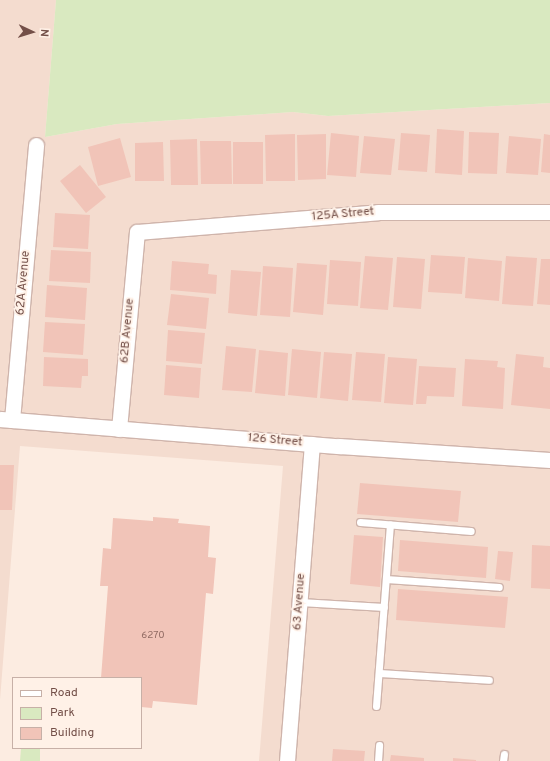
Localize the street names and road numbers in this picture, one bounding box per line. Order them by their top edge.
street label: 125A Street [311,205,375,225]
street label: 62A Avenue [14,250,34,316]
street label: 62B Avenue [118,298,138,364]
street label: 126 Street [247,431,303,451]
street label: 63 Avenue [291,573,309,631]

